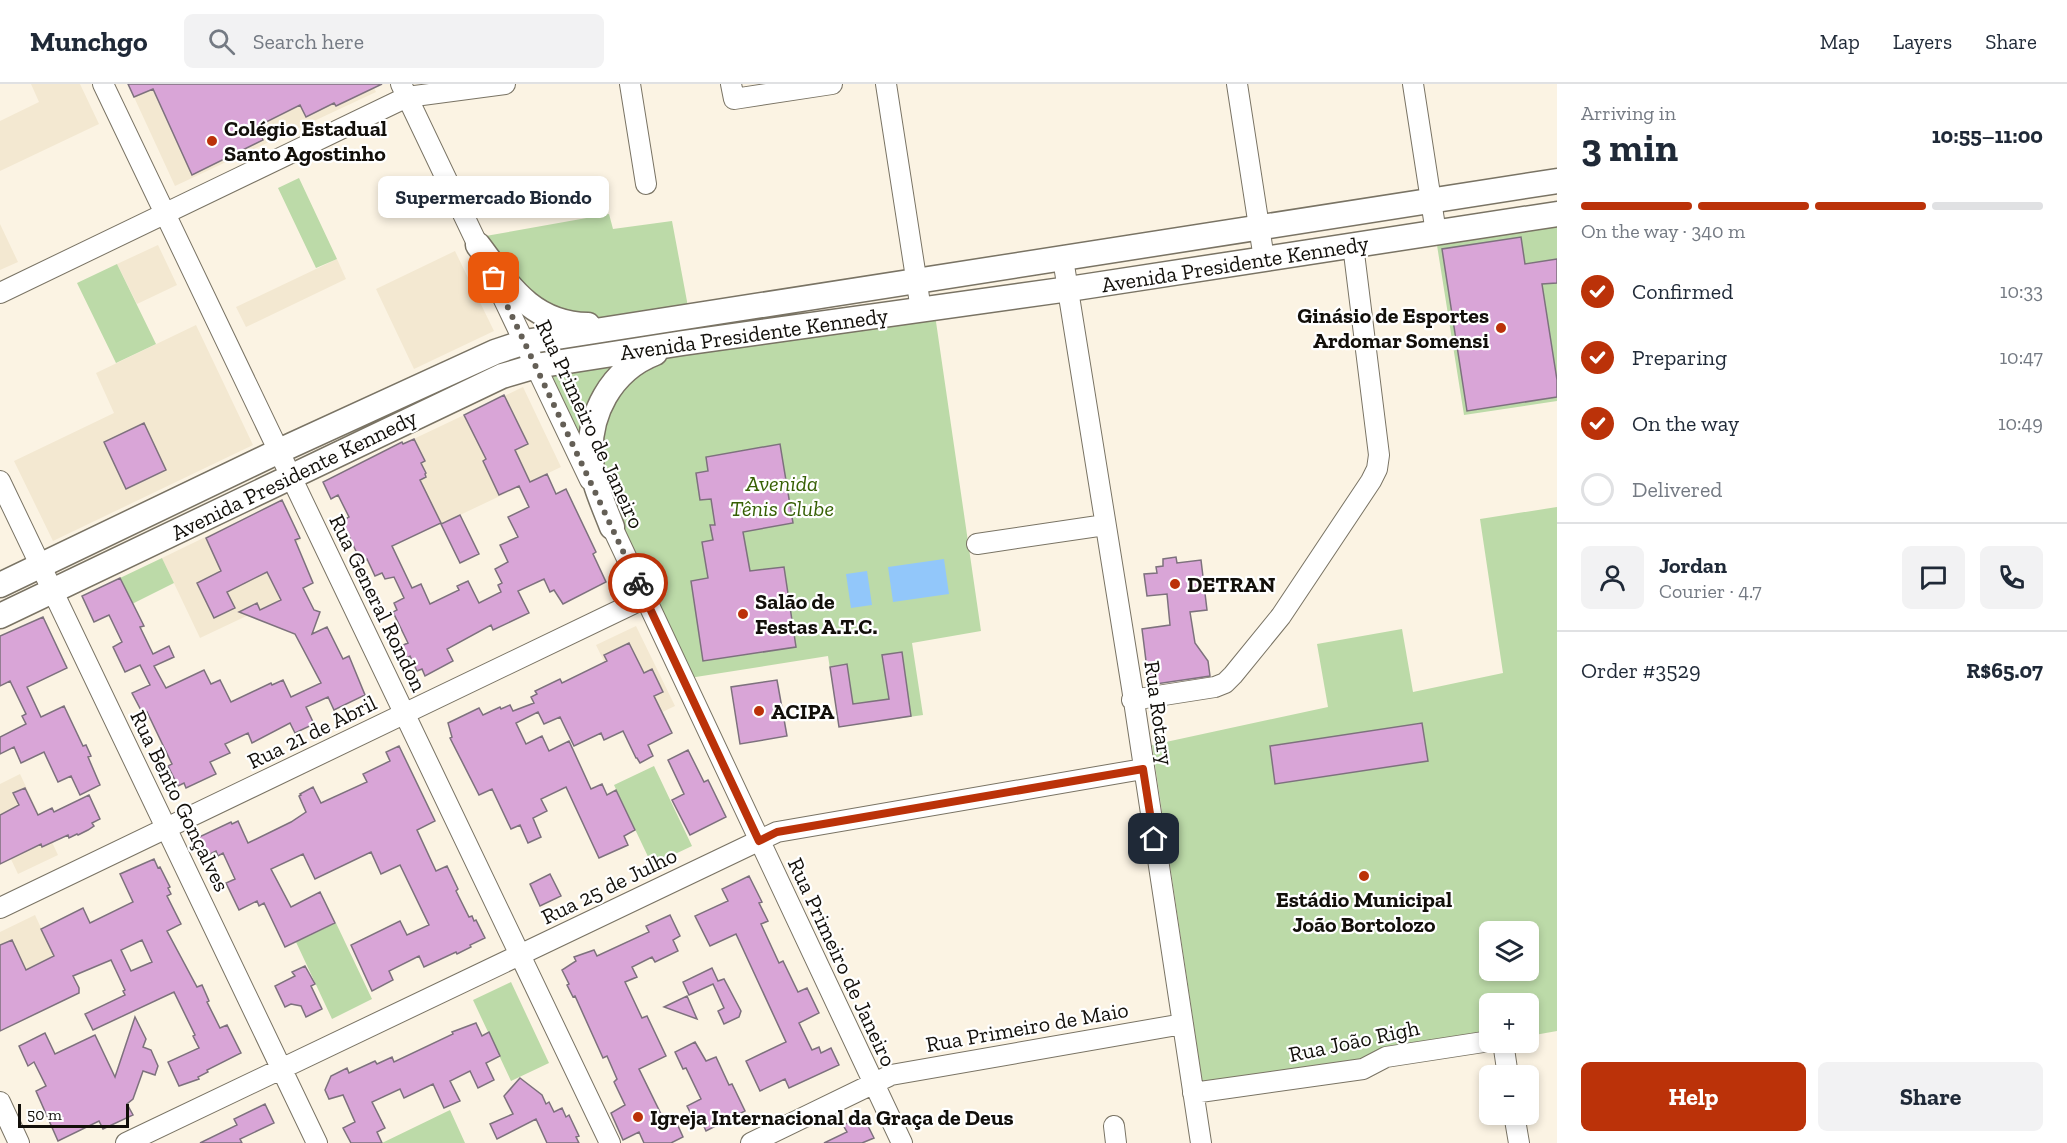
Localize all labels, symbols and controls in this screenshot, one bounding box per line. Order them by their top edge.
search box [184,14,604,68]
text: Munchgo [30,25,148,58]
icon: search [205,25,238,58]
text: Search here [253,28,364,55]
text: Map [1820,29,1860,54]
text: Layers [1893,29,1952,54]
text: Share [1985,29,2037,54]
text: Arriving in [1581,101,1676,125]
place label: Colégio Estadual Santo Agostinho [224,115,387,167]
text: 10:55–11:00 [1932,122,2043,149]
text: 3 min [1581,124,1678,171]
marker: Colégio Estadual Santo Agostinho [205,134,219,148]
callout: Supermercado Biondo [378,176,610,218]
text: Supermercado Biondo [395,185,592,209]
text: On the way · 340 m [1581,219,1745,243]
street label: Avenida Presidente Kennedy [1100,229,1371,298]
pin [468,252,519,303]
icon: bag [477,261,510,294]
icon: check [1581,275,1614,308]
text: Confirmed [1632,278,1733,305]
text: 10:33 [2000,279,2043,303]
street label: Avenida Presidente Kennedy [618,302,890,366]
place label: Ginásio de Esportes Ardomar Somensi [1297,302,1489,354]
street label: Rua Primeiro de Janeiro [530,315,650,533]
marker: Ginásio de Esportes Ardomar Somensi [1494,321,1508,335]
icon: check [1581,341,1614,374]
text: Preparing [1632,344,1727,371]
text: 10:47 [1999,345,2043,369]
street label: Avenida Presidente Kennedy [167,403,422,546]
icon: check [1581,407,1614,440]
text: On the way [1632,410,1739,437]
text: 10:49 [1998,411,2043,435]
park label: Avenida Tênis Clube [730,470,834,522]
text: Delivered [1632,476,1722,503]
street label: Rua General Rondon [323,510,433,696]
button: person [1581,546,1644,609]
button: chat [1902,546,1965,609]
button: phone [1980,546,2043,609]
text: Jordan [1659,552,1727,579]
courier [608,553,668,613]
icon: bike [622,567,655,600]
place label: DETRAN [1187,571,1276,598]
marker: DETRAN [1168,577,1182,591]
text: Courier · 4.7 [1659,579,1762,603]
place label: Salão de Festas A.T.C. [755,588,877,640]
marker: Salão de Festas A.T.C. [736,607,750,621]
text: Order #3529 [1581,657,1701,684]
text: R$65.07 [1966,657,2043,684]
street label: Rua Rotary [1138,659,1180,768]
street label: Rua 21 de Abril [243,689,381,775]
place label: ACIPA [771,698,835,725]
marker: ACIPA [752,704,766,718]
street label: Rua Bento Gonçalves [124,706,236,896]
pin [1128,813,1179,864]
icon: home [1137,822,1170,855]
street label: Rua 25 de Julho [537,842,681,930]
street label: Rua Primeiro de Janeiro [782,853,902,1071]
marker: Estádio Municipal João Bortolozo [1357,869,1371,883]
place label: Estádio Municipal João Bortolozo [1276,886,1452,938]
map controls [1479,921,1539,1125]
button: layers [1479,921,1539,981]
button: + [1479,993,1539,1053]
street label: Rua Primeiro de Maio [924,996,1130,1058]
street label: Rua João Righ [1286,1014,1422,1068]
button: Help [1581,1062,1806,1131]
button: Share [1818,1062,2043,1131]
button: − [1479,1065,1539,1125]
scale bar [18,1101,129,1128]
place label: Igreja Internacional da Graça de Deus [650,1104,1014,1131]
text: 50 m [27,1105,62,1124]
marker: Igreja Internacional da Graça de Deus [631,1110,645,1124]

